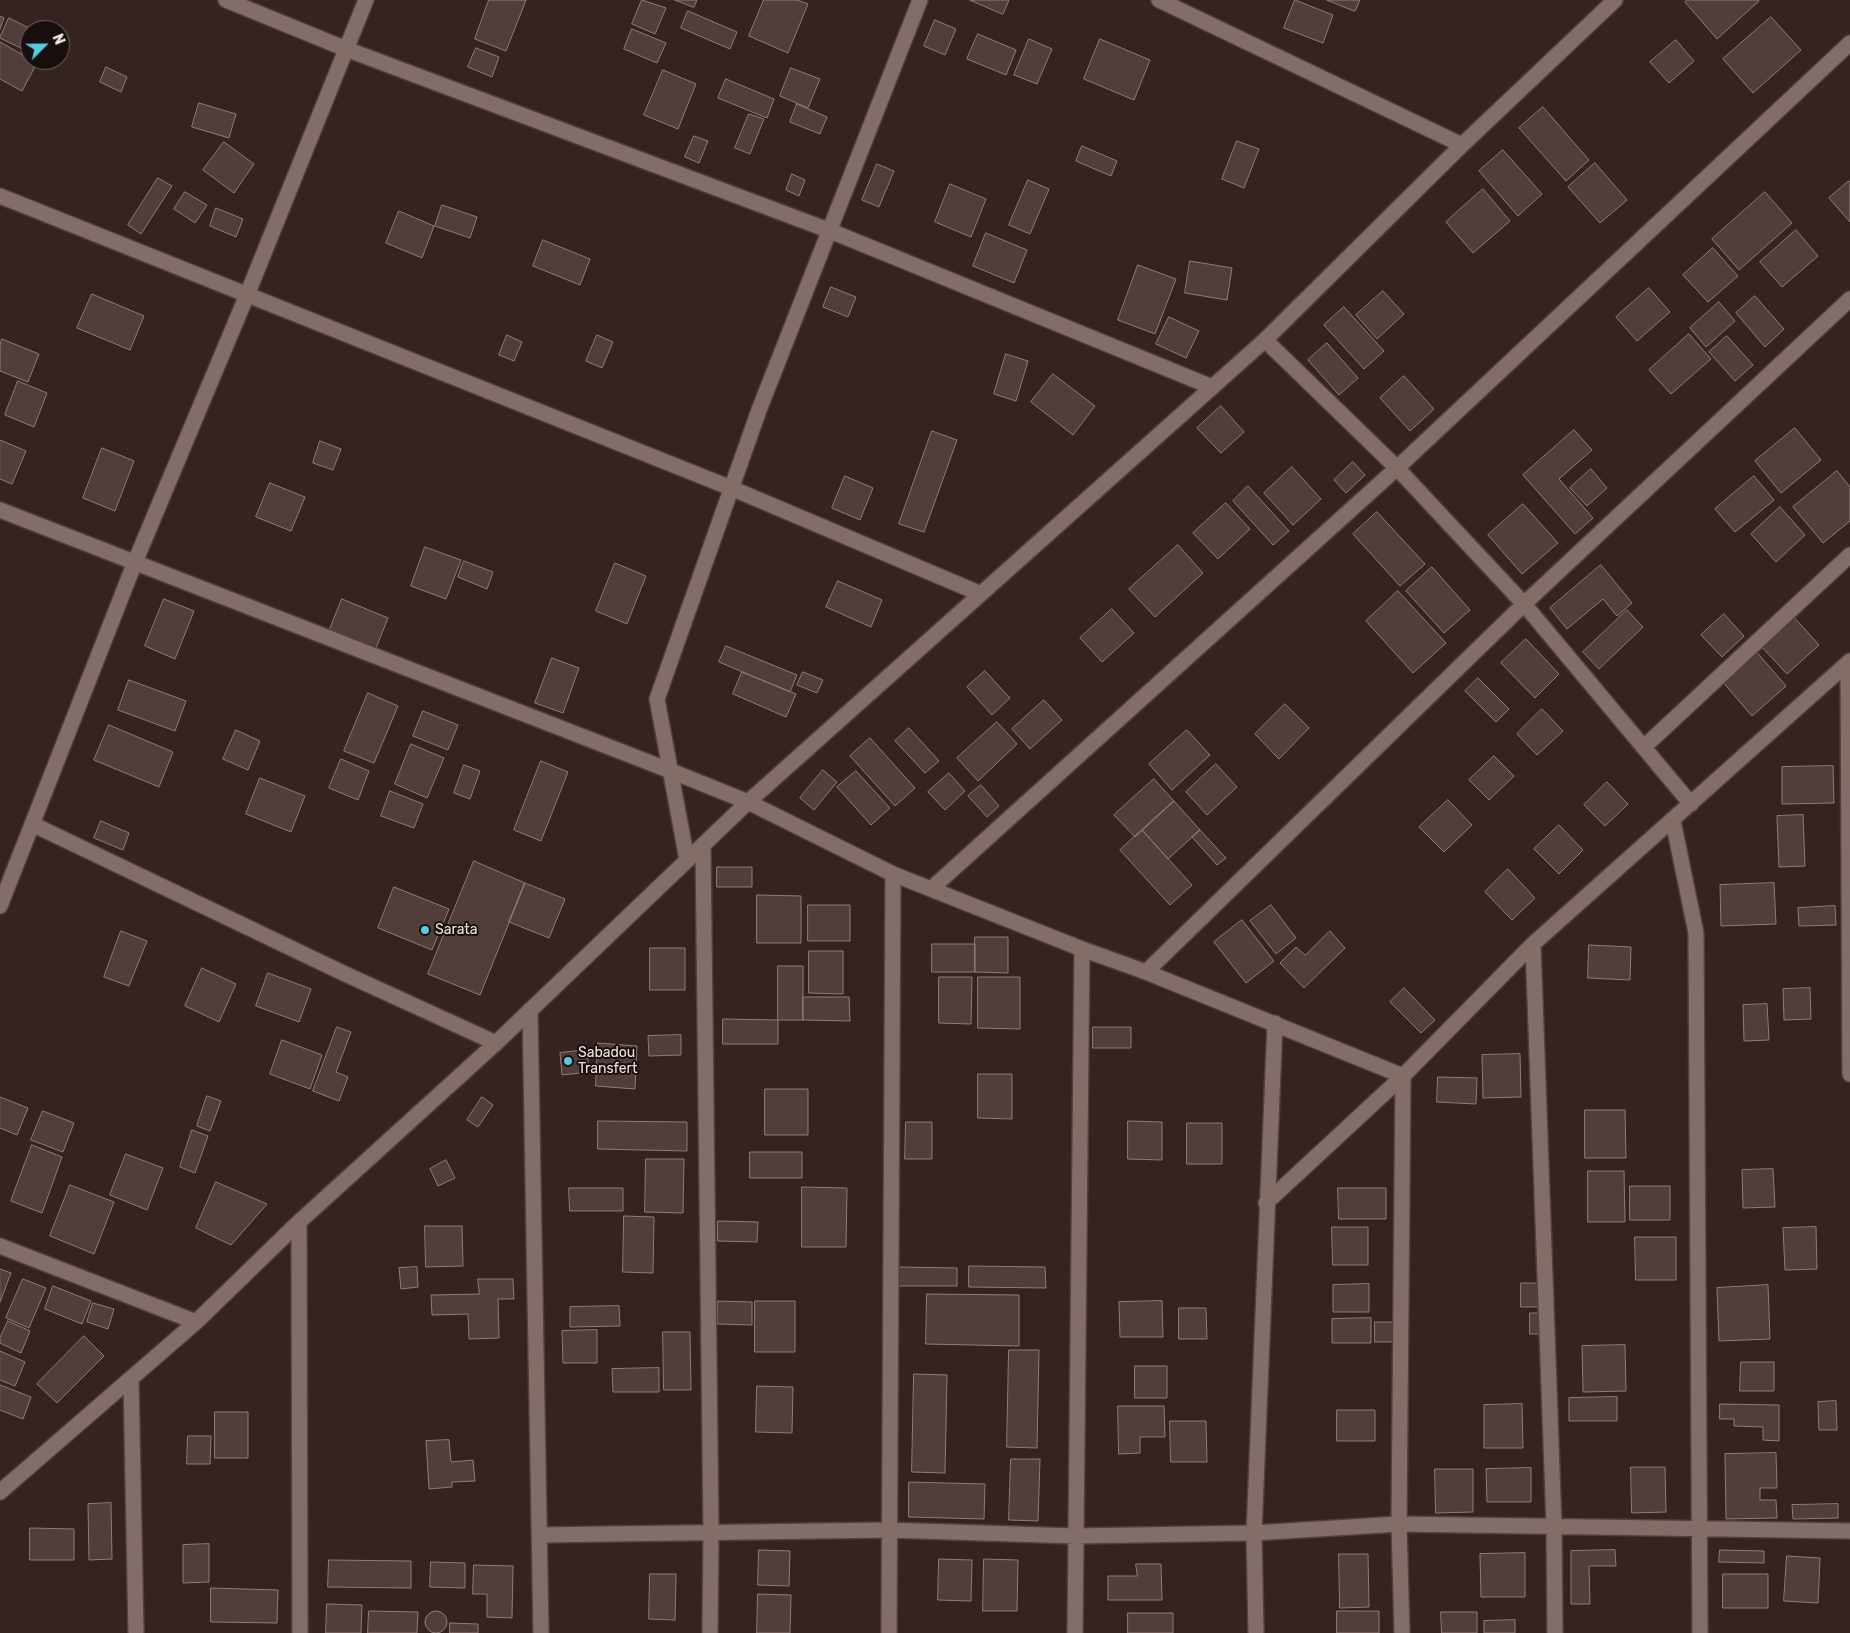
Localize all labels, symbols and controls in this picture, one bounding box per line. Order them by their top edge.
north arrow [20,20,70,70]
text: N [49,31,68,47]
place label: Sarata [435,922,478,938]
marker: Sarata [419,924,431,936]
place label: Sabadou Transfert [578,1045,637,1078]
marker: Sabadou Transfert [562,1055,574,1067]

